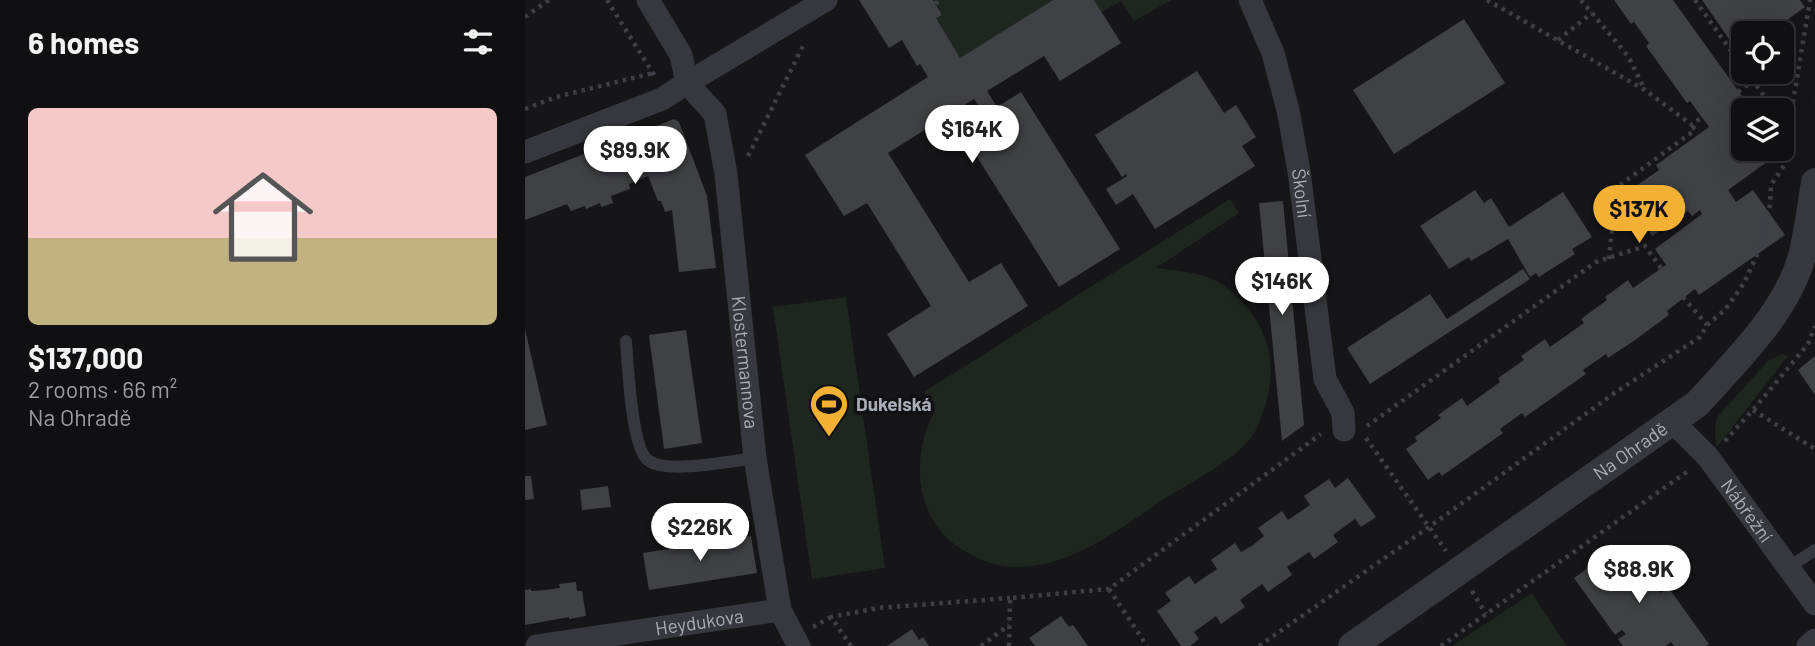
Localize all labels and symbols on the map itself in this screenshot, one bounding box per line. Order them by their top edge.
pin: $164K [923,106,1021,165]
pin: $89.9K [578,127,692,186]
street label: Školní [1288,167,1317,219]
pin: $137K [1590,186,1688,245]
pin: $146K [1233,258,1331,317]
street label: Klostermannova [727,295,764,430]
sports icon: Dukelská [808,383,850,438]
place label: Dukelská [856,392,932,415]
street label: Na Ohradě [1588,416,1672,484]
street label: Nábřežní [1717,474,1778,546]
pin: $226K [651,504,749,563]
pin: $88.9K [1582,546,1696,605]
street label: Heydukova [653,604,745,639]

